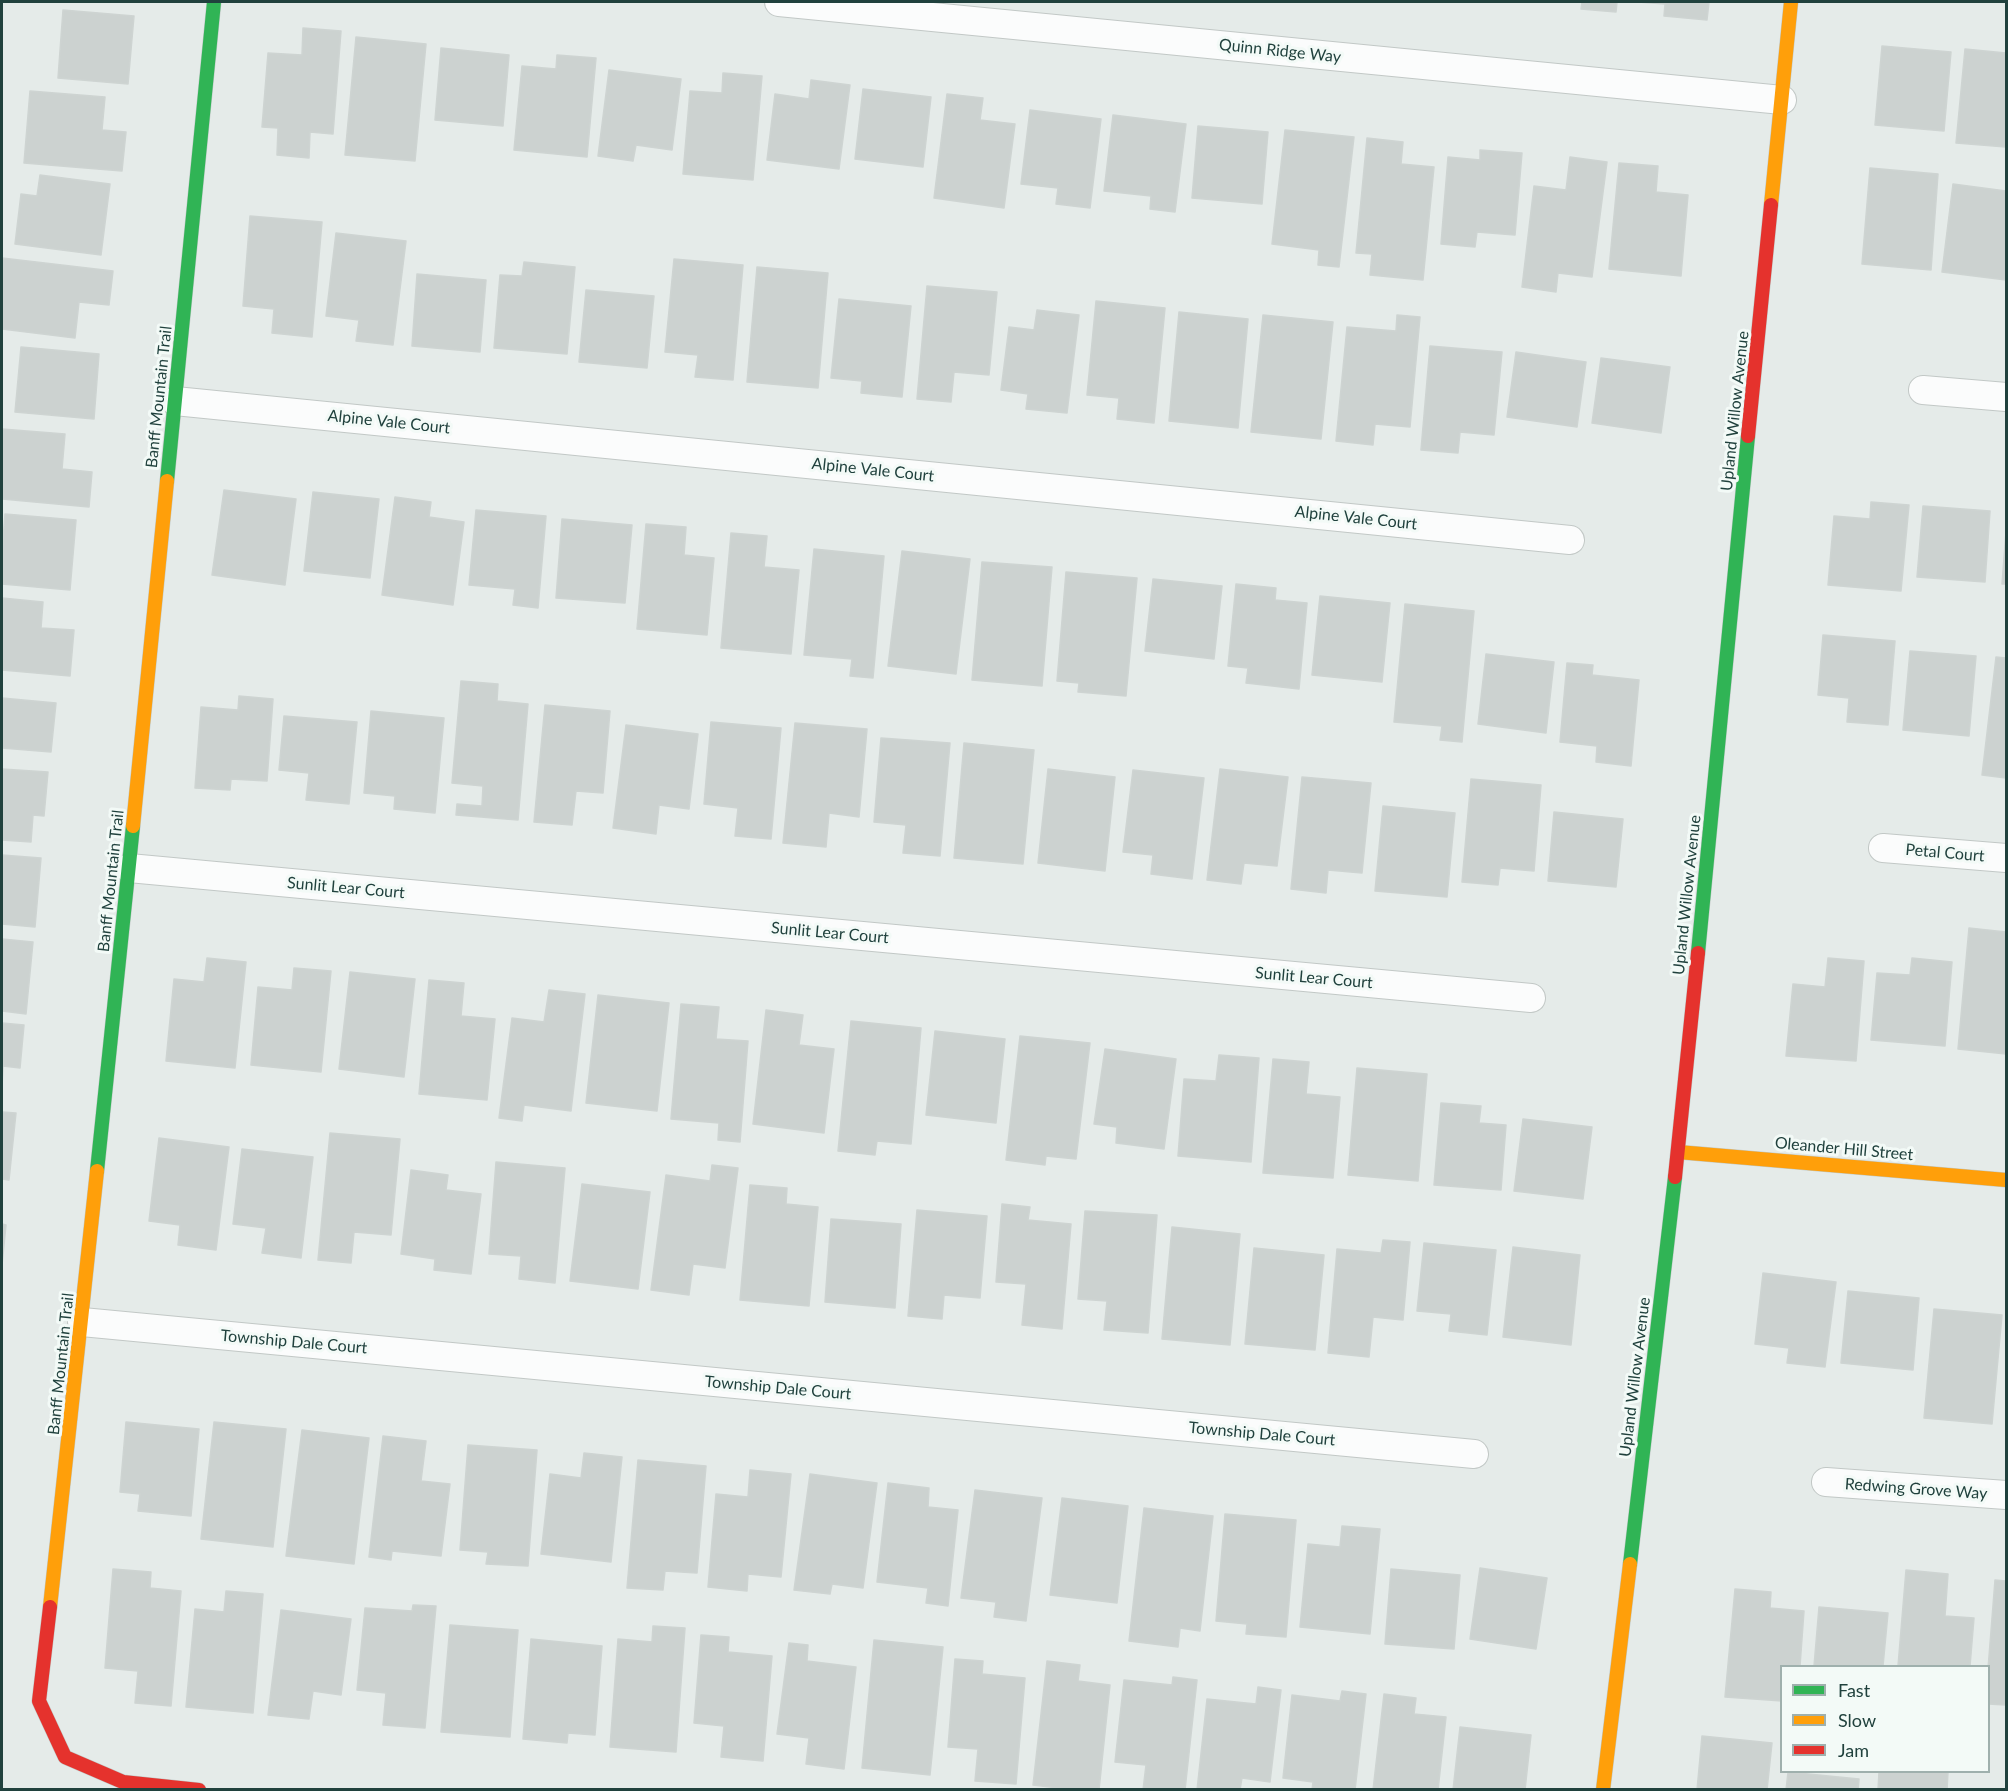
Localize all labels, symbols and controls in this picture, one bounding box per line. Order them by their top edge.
street label: Quinn Ridge Way [1218,35,1342,67]
street label: Banff Mountain Trail [142,325,176,469]
street label: Upland Willow Avenue [1717,330,1753,492]
street label: Alpine Vale Court [327,406,451,438]
street label: Alpine Vale Court [811,454,935,486]
street label: Alpine Vale Court [1294,502,1418,534]
street label: Banff Mountain Trail [94,809,128,953]
street label: Upland Willow Avenue [1669,814,1705,976]
street label: Petal Court [1905,840,1985,866]
street label: Sunlit Lear Court [286,873,406,903]
street label: Sunlit Lear Court [770,918,890,948]
street label: Sunlit Lear Court [1254,963,1374,993]
street label: Oleander Hill Street [1774,1133,1914,1165]
street label: Banff Mountain Trail [44,1292,78,1436]
street label: Upland Willow Avenue [1616,1296,1654,1458]
street label: Township Dale Court [220,1326,368,1358]
street label: Township Dale Court [704,1372,852,1404]
street label: Township Dale Court [1188,1418,1336,1450]
street label: Redwing Grove Way [1844,1474,1988,1504]
legend [1780,1665,1990,1773]
text: Fast [1838,1679,1870,1701]
text: Slow [1838,1709,1876,1731]
text: Jam [1838,1739,1869,1761]

